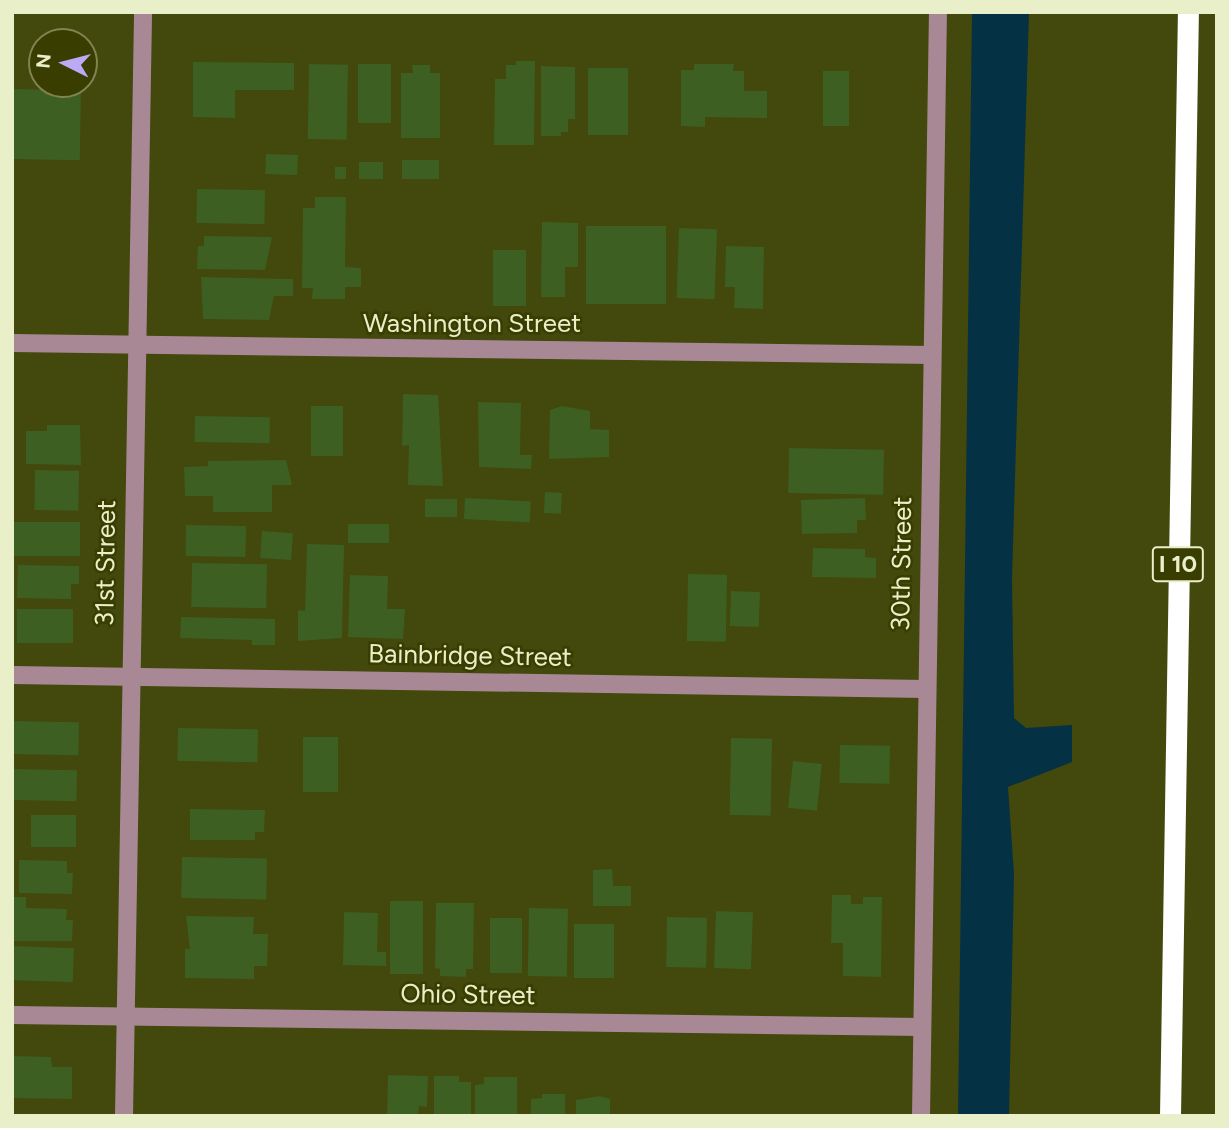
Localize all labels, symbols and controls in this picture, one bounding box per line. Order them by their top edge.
north arrow [28,28,98,98]
text: N [31,52,56,69]
street label: Washington Street [363,308,581,340]
street label: 30th Street [885,497,919,631]
street label: 31st Street [89,500,123,626]
road number: I 10 [1152,544,1204,584]
street label: Bainbridge Street [368,639,572,673]
street label: Ohio Street [400,978,536,1012]

